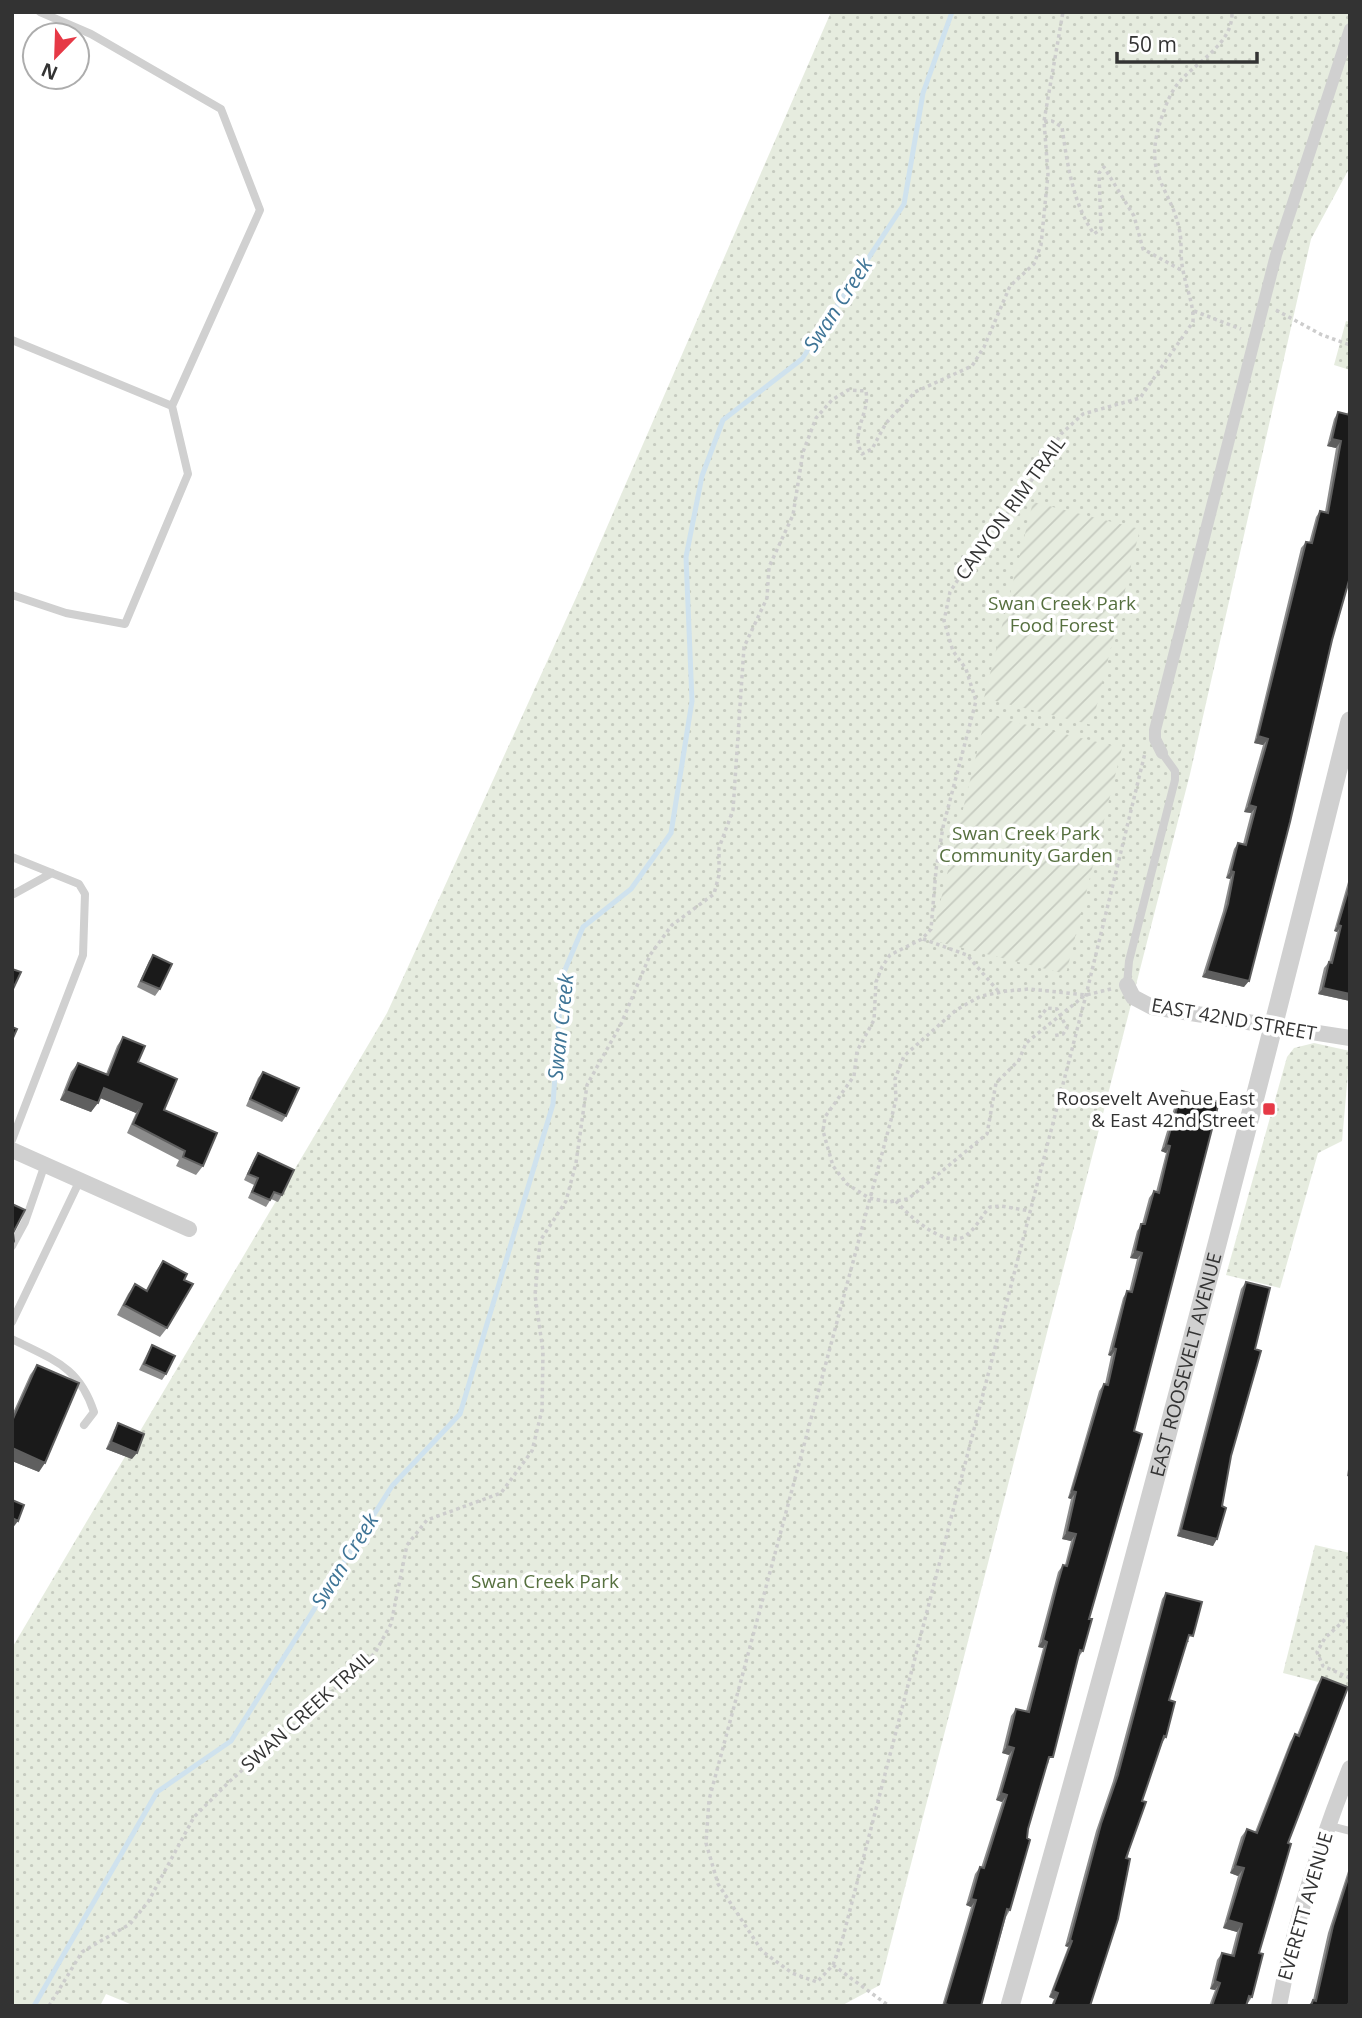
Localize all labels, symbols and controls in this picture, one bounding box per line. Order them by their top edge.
north arrow [21,21,91,91]
scale bar [1117,21,1257,65]
text: 50 m [1128,30,1177,58]
text: N [37,57,62,87]
water label: Swan Creek [796,251,878,357]
street label: CANYON RIM TRAIL [949,431,1071,585]
park label: Swan Creek Park Food Forest [988,590,1136,638]
park label: Swan Creek Park Community Garden [939,820,1113,868]
water label: Swan Creek [540,972,580,1081]
street label: EAST 42ND STREET [1149,992,1319,1046]
place label: Roosevelt Avenue East & East 42nd Street [1056,1085,1255,1133]
marker: Roosevelt Avenue East & East 42nd Street [1261,1101,1277,1117]
street label: EAST ROOSEVELT AVENUE [1144,1250,1227,1479]
water label: Swan Creek [304,1507,385,1613]
park label: Swan Creek Park [471,1568,619,1594]
street label: SWAN CREEK TRAIL [235,1644,379,1778]
street label: EVERETT AVENUE [1271,1829,1339,1983]

